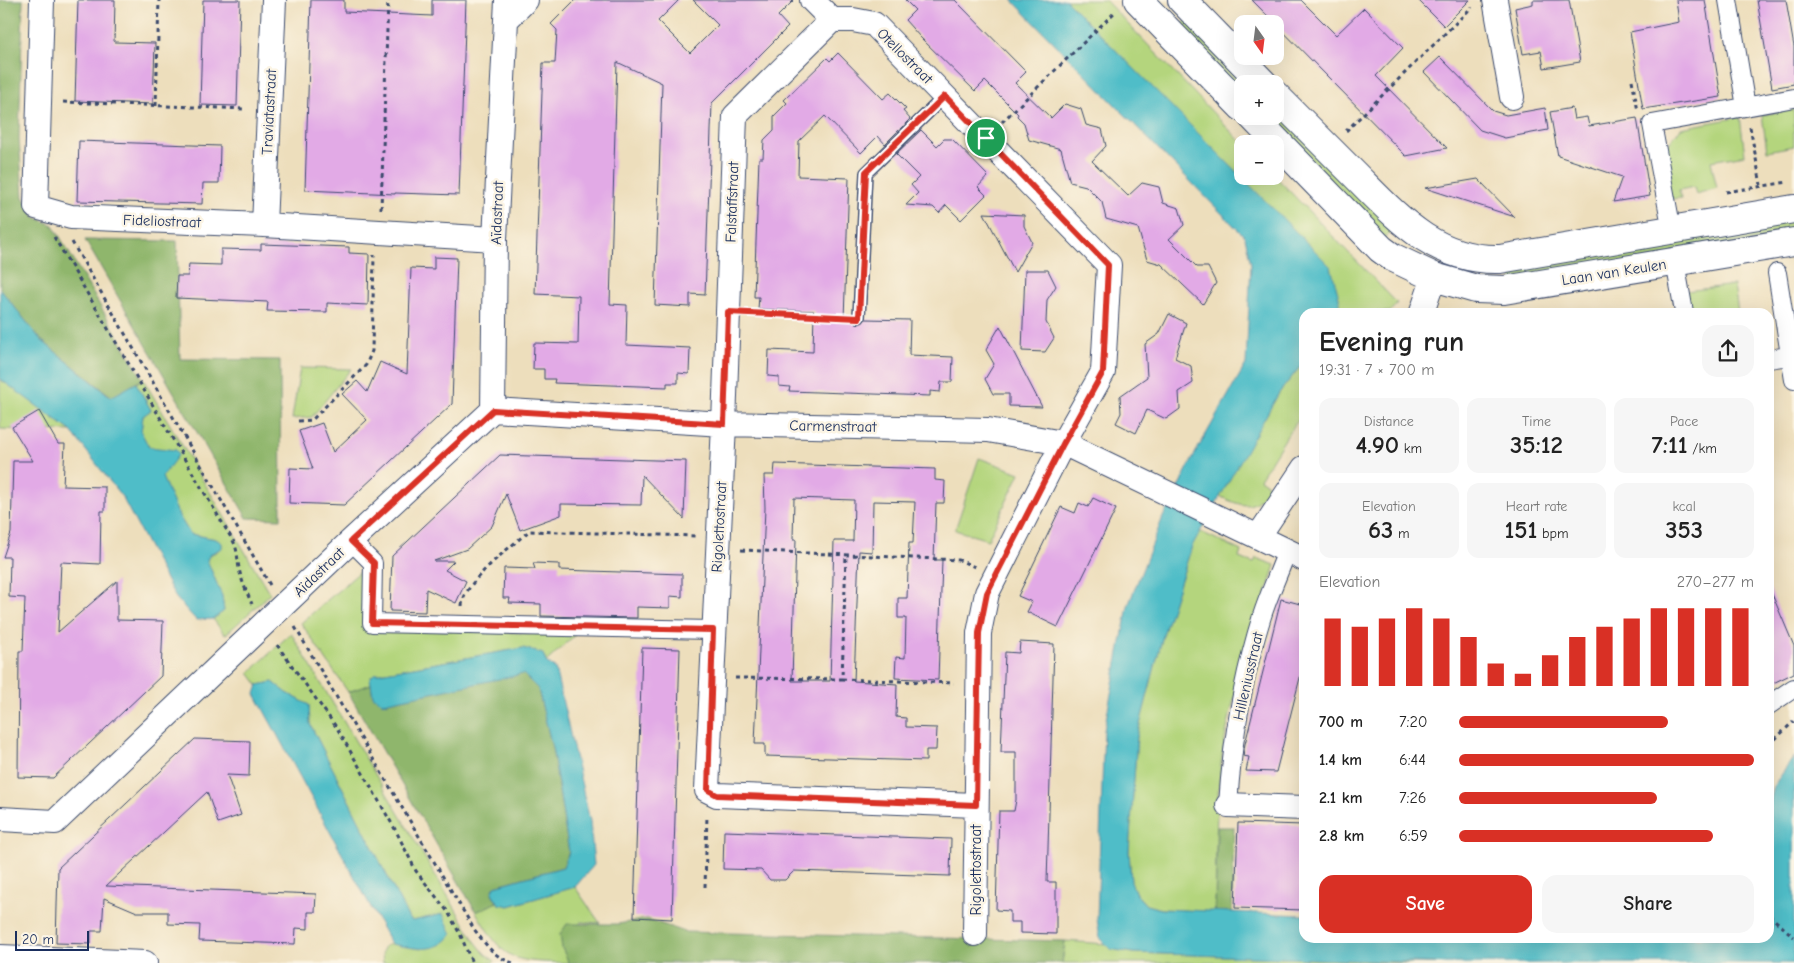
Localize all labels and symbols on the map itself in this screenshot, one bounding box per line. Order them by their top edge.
north arrow [1234,15,1284,65]
street label: Otellostraat [873,24,937,88]
street label: Traviatastraat [258,68,280,156]
pin [965,117,1007,159]
street label: Falstaffstraat [722,161,742,243]
street label: Aïdastraat [487,180,507,245]
street label: Fideliostraat [123,211,202,231]
street label: Laan van Keulen [1560,255,1668,289]
street label: Carmenstraat [789,416,877,436]
street label: Rigolettostraat [708,480,730,573]
street label: Aïdastraat [290,543,349,601]
street label: Hilleniusstraat [1229,629,1267,722]
street label: Rigolettostraat [967,824,985,915]
scale bar [15,928,89,951]

